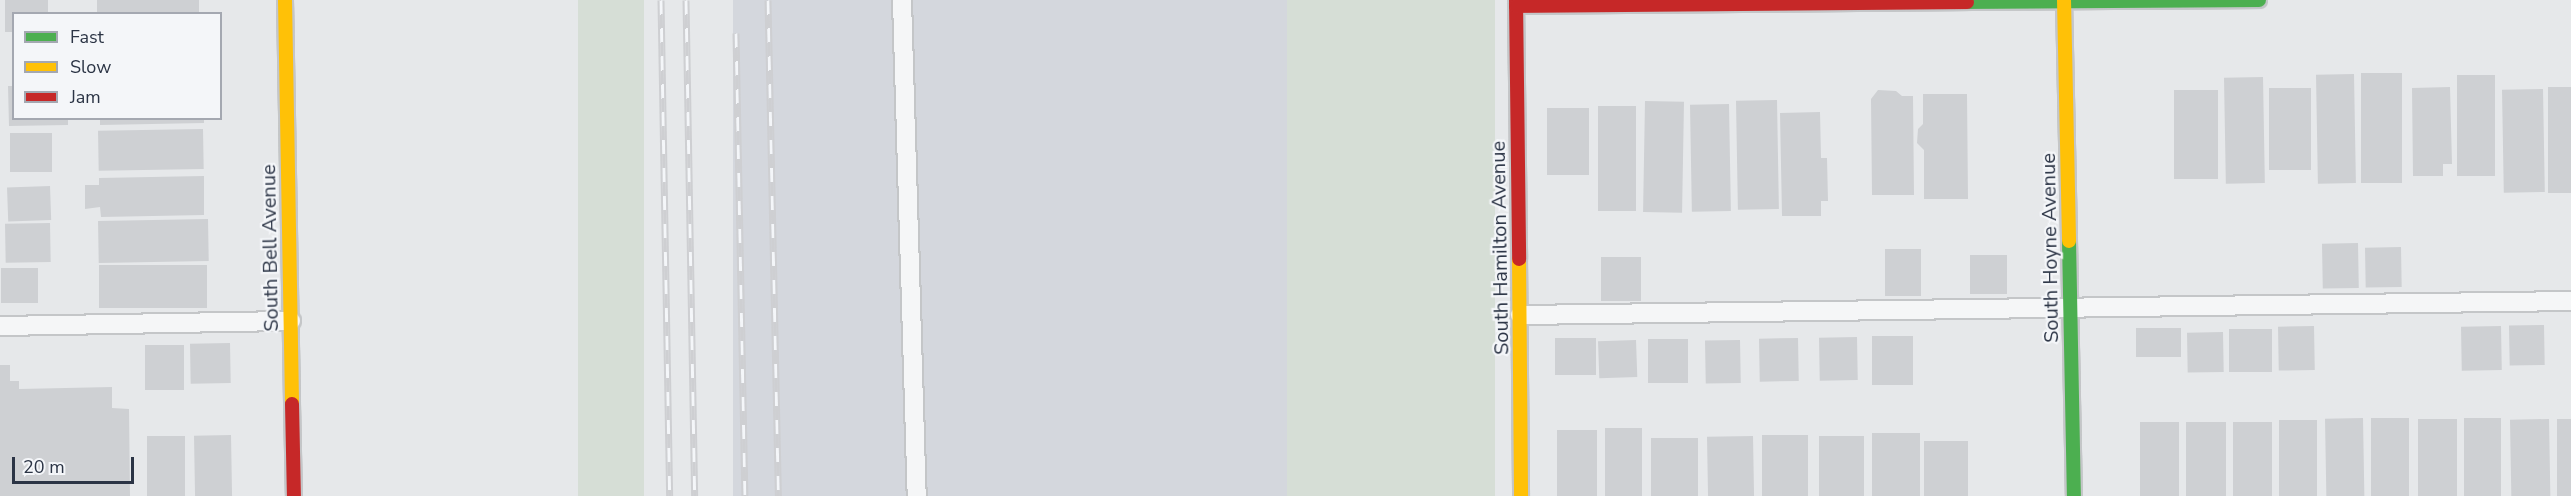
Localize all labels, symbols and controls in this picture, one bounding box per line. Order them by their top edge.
legend [12,12,222,120]
text: Fast [70,25,104,49]
text: Slow [70,55,111,79]
text: Jam [70,85,101,109]
street label: South Hamilton Avenue [1486,141,1514,355]
street label: South Hoyne Avenue [2036,153,2064,343]
street label: South Bell Avenue [257,164,283,332]
scale bar [15,445,136,483]
text: 20 m [23,455,65,479]

